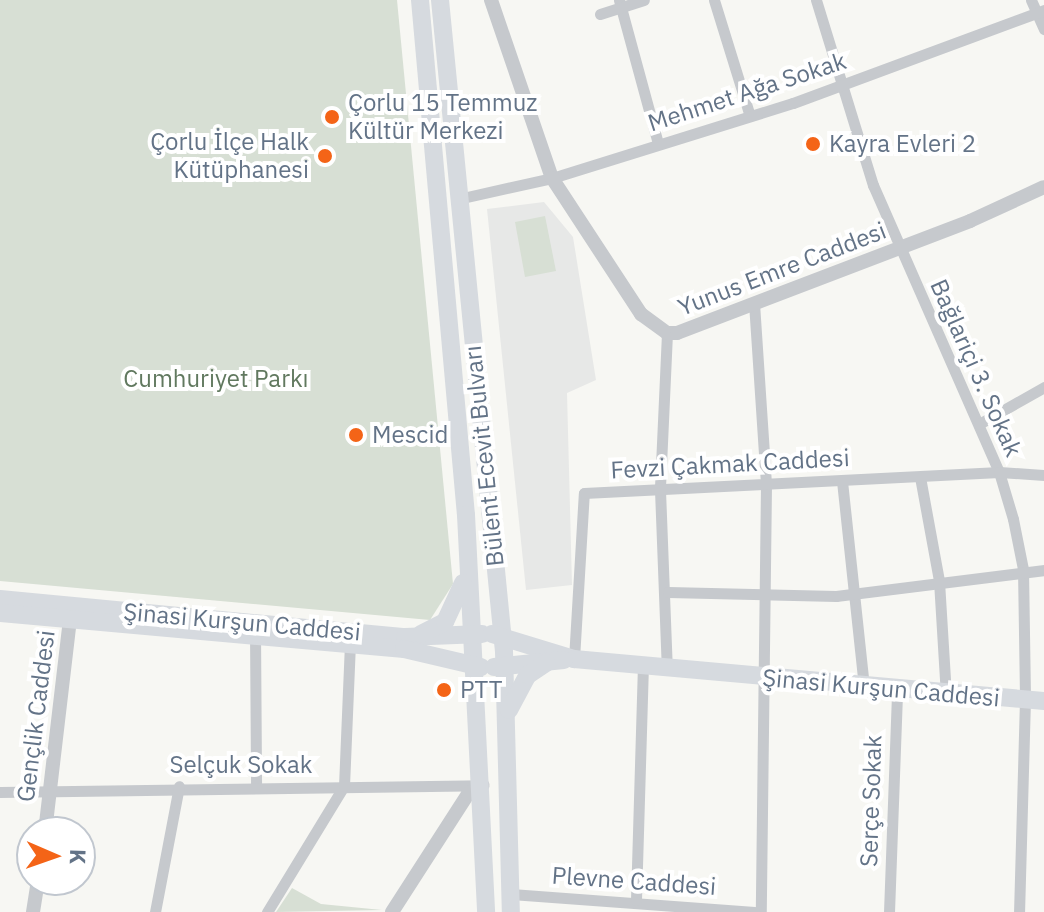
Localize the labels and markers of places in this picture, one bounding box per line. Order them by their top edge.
place label: Çorlu 15 Temmuz Kültür Merkezi [348,89,537,145]
marker: Çorlu 15 Temmuz Kültür Merkezi [323,108,341,126]
place label: Çorlu İlçe Halk Kütüphanesi [150,128,309,184]
place label: Kayra Evleri 2 [829,130,976,158]
marker: Kayra Evleri 2 [804,135,822,153]
marker: Çorlu İlçe Halk Kütüphanesi [316,147,334,165]
place label: Mescid [372,421,448,449]
marker: Mescid [347,426,365,444]
place label: PTT [460,676,503,704]
marker: PTT [435,681,453,699]

